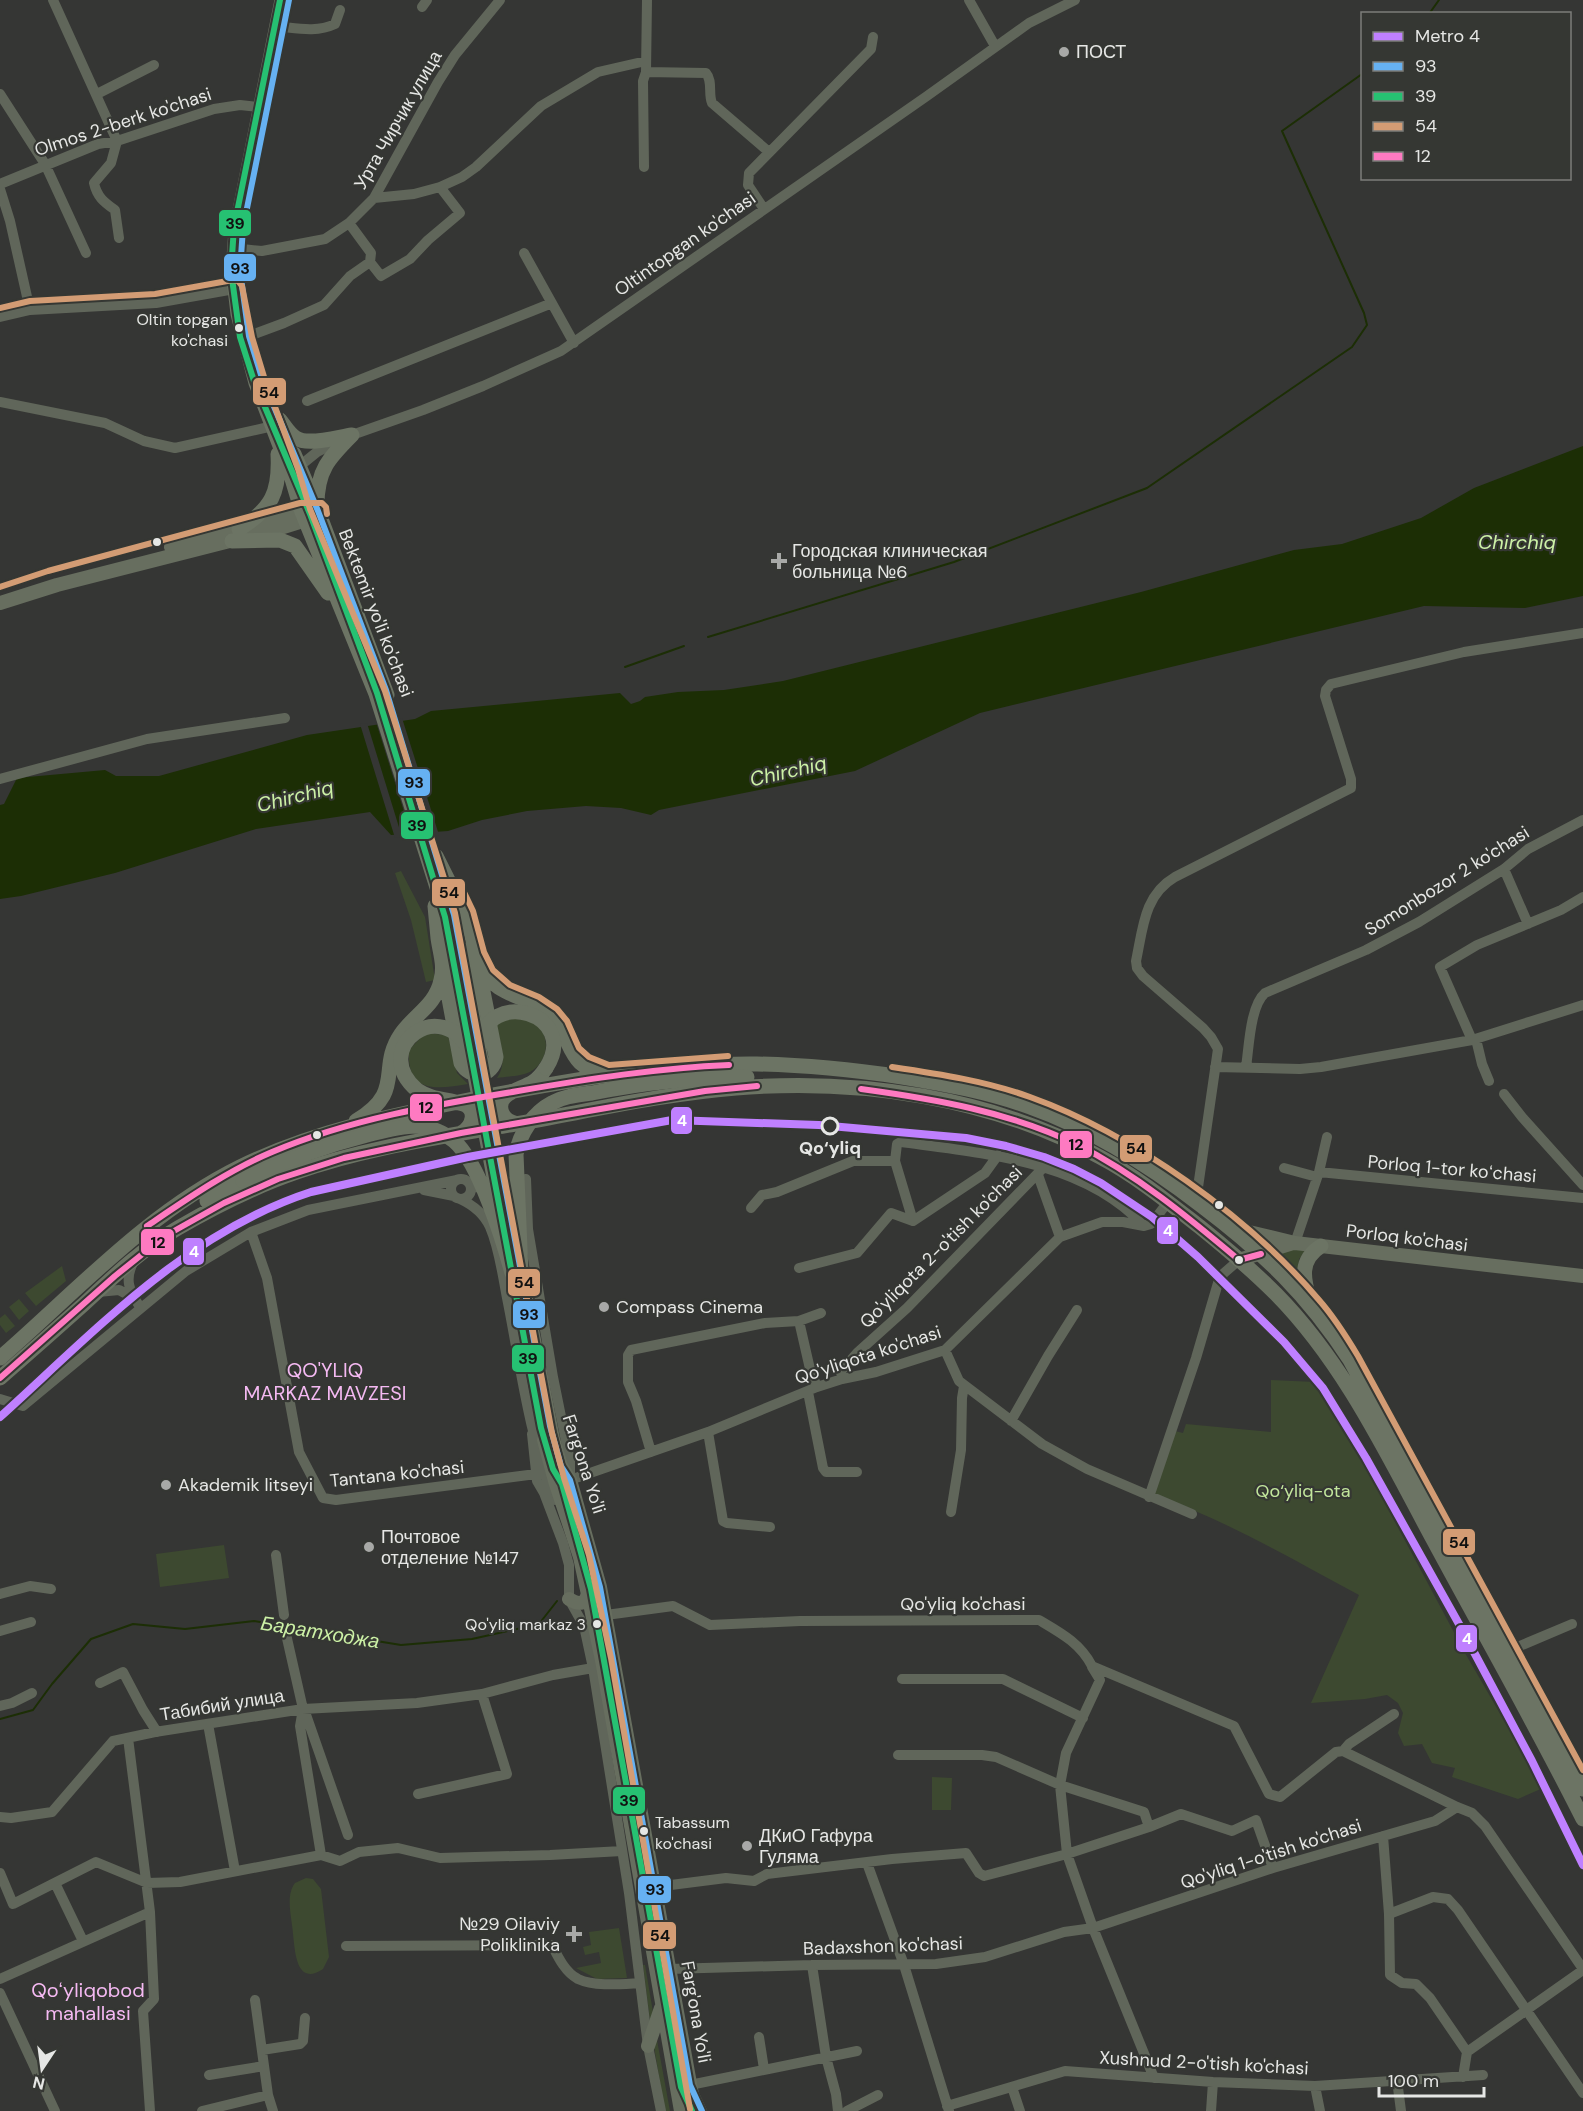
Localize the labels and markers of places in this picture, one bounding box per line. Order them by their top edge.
place label: ПОСТ [1076,40,1126,64]
marker: ПОСТ [1057,45,1071,59]
place label: Oltin topgan ko'chasi [136,309,228,351]
marker: Oltin topgan ko'chasi [233,322,245,334]
unlabelled marker [151,536,163,548]
place label: Городская клиническая больница №6 [792,539,988,584]
marker: Городская клиническая больница №6 [770,552,788,570]
marker: Qo‘yliq [821,1117,839,1135]
unlabelled marker [311,1129,323,1141]
place label: Qo‘yliq [799,1136,861,1160]
unlabelled marker [1213,1199,1225,1211]
unlabelled marker [1233,1254,1245,1266]
place label: Compass Cinema [616,1295,763,1319]
marker: Compass Cinema [597,1300,611,1314]
place label: Akademik litseyi [178,1473,313,1497]
marker: Akademik litseyi [159,1478,173,1492]
place label: Почтовое отделение №147 [381,1525,519,1570]
marker: Почтовое отделение №147 [362,1540,376,1554]
place label: Qo'yliq markaz 3 [465,1614,586,1635]
marker: Qo'yliq markaz 3 [591,1618,603,1630]
place label: Tabassum ko'chasi [655,1812,730,1854]
place label: ДКиО Гафура Гуляма [759,1824,874,1869]
marker: Tabassum ko'chasi [638,1825,650,1837]
marker: ДКиО Гафура Гуляма [740,1839,754,1853]
place label: №29 Oilaviy Poliklinika [459,1912,560,1957]
marker: №29 Oilaviy Poliklinika [565,1925,583,1943]

